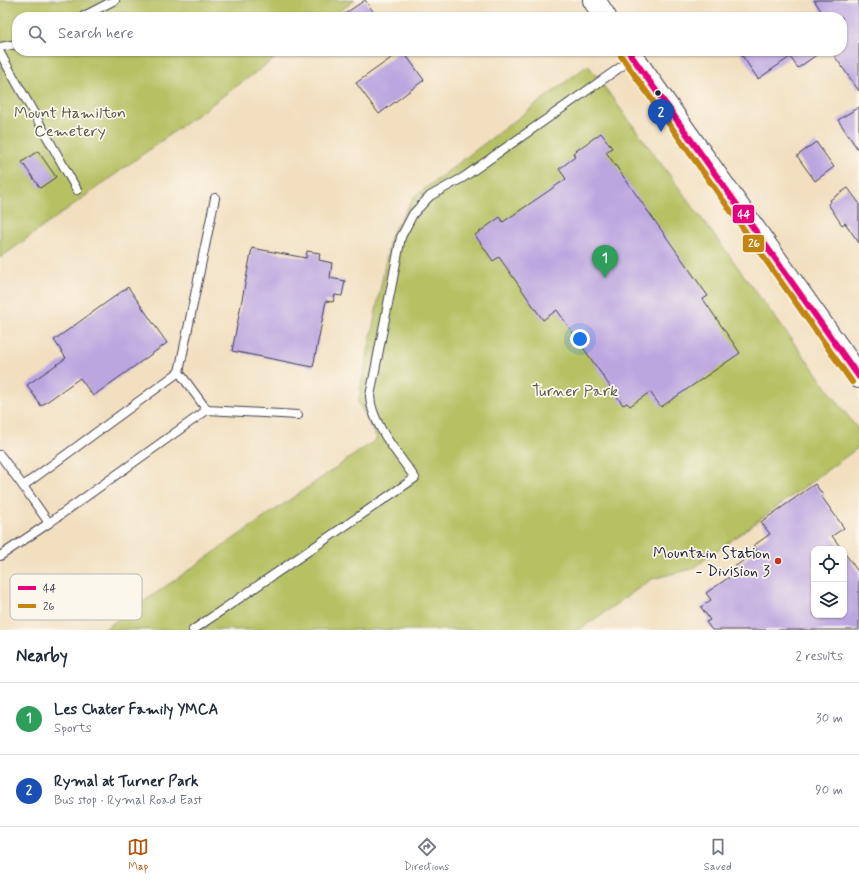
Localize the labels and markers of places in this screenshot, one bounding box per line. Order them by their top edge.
unlabelled marker [653,88,663,98]
pin: 2 [648,99,674,132]
pin: 1 [592,245,618,278]
place label: Mountain Station - Division 3 [653,543,770,582]
marker: Mountain Station - Division 3 [773,556,783,566]

